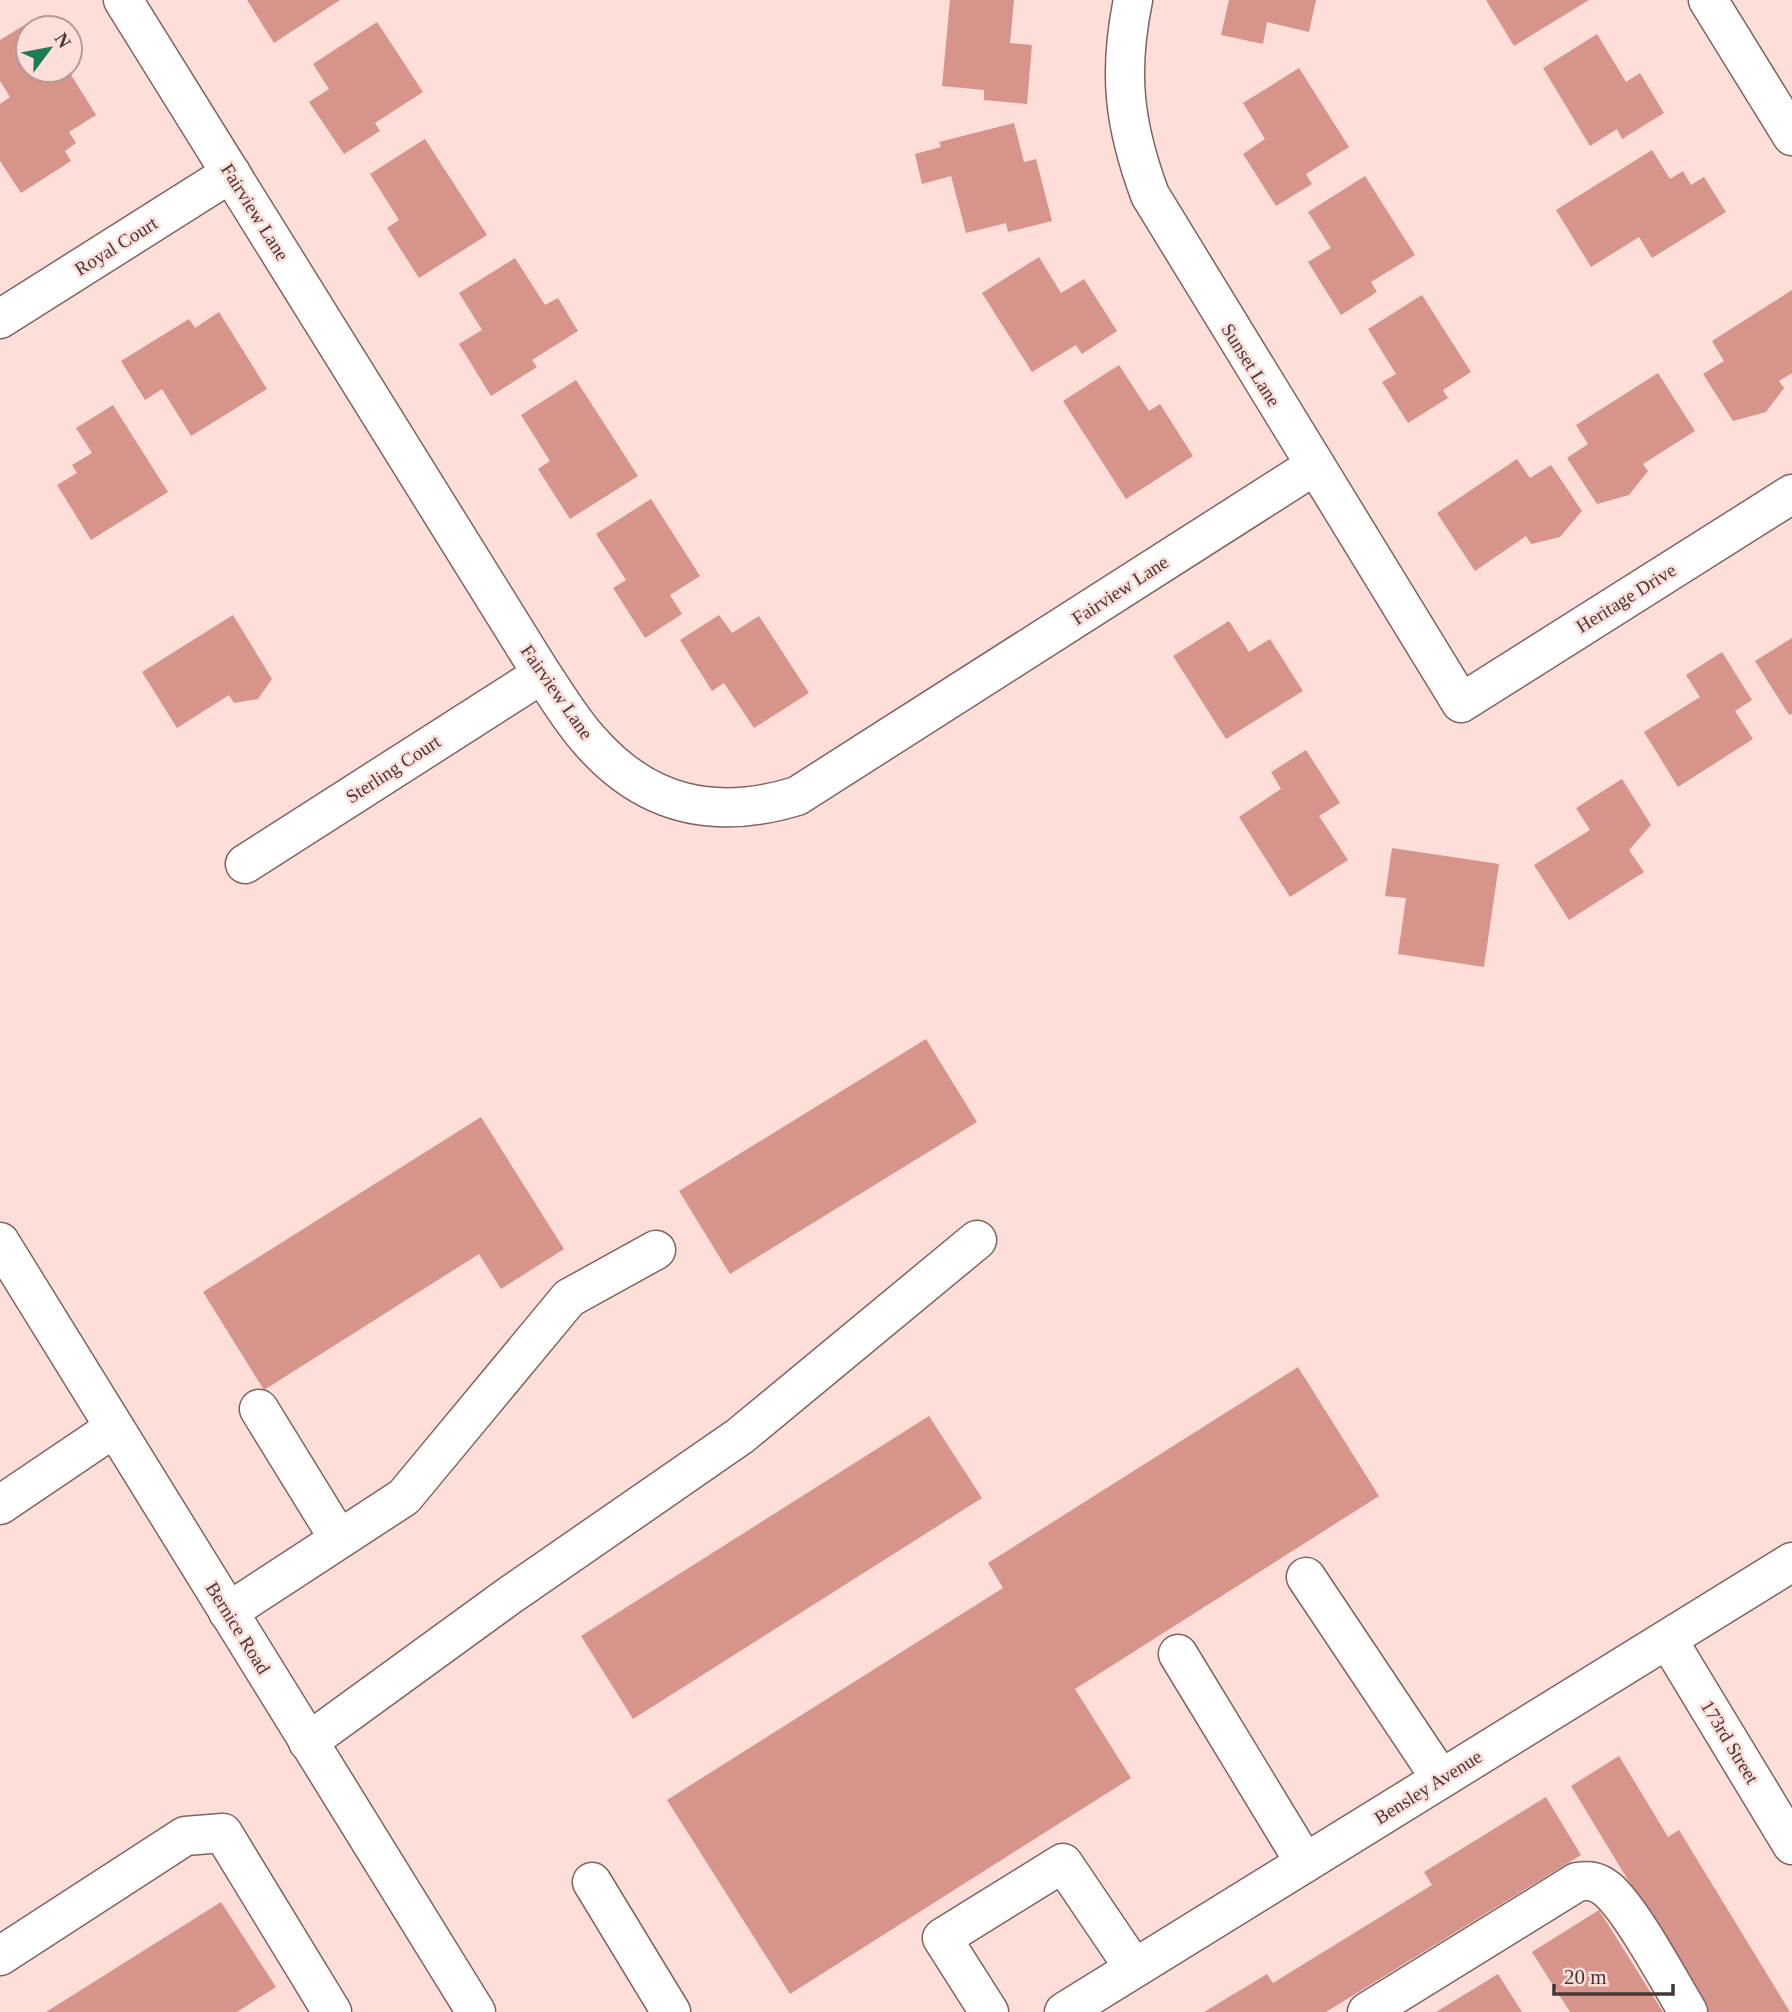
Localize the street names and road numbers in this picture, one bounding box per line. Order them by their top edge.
street label: Fairview Lane [217,160,293,264]
street label: Royal Court [71,212,162,280]
street label: Sunset Lane [1217,320,1285,410]
street label: Fairview Lane [1068,551,1172,629]
street label: Heritage Drive [1572,559,1680,637]
street label: Fairview Lane [517,641,597,743]
street label: Sterling Court [342,730,445,807]
street label: Bernice Road [202,1578,275,1678]
street label: 173rd Street [1697,1697,1763,1788]
street label: Bensley Avenue [1370,1746,1486,1828]

